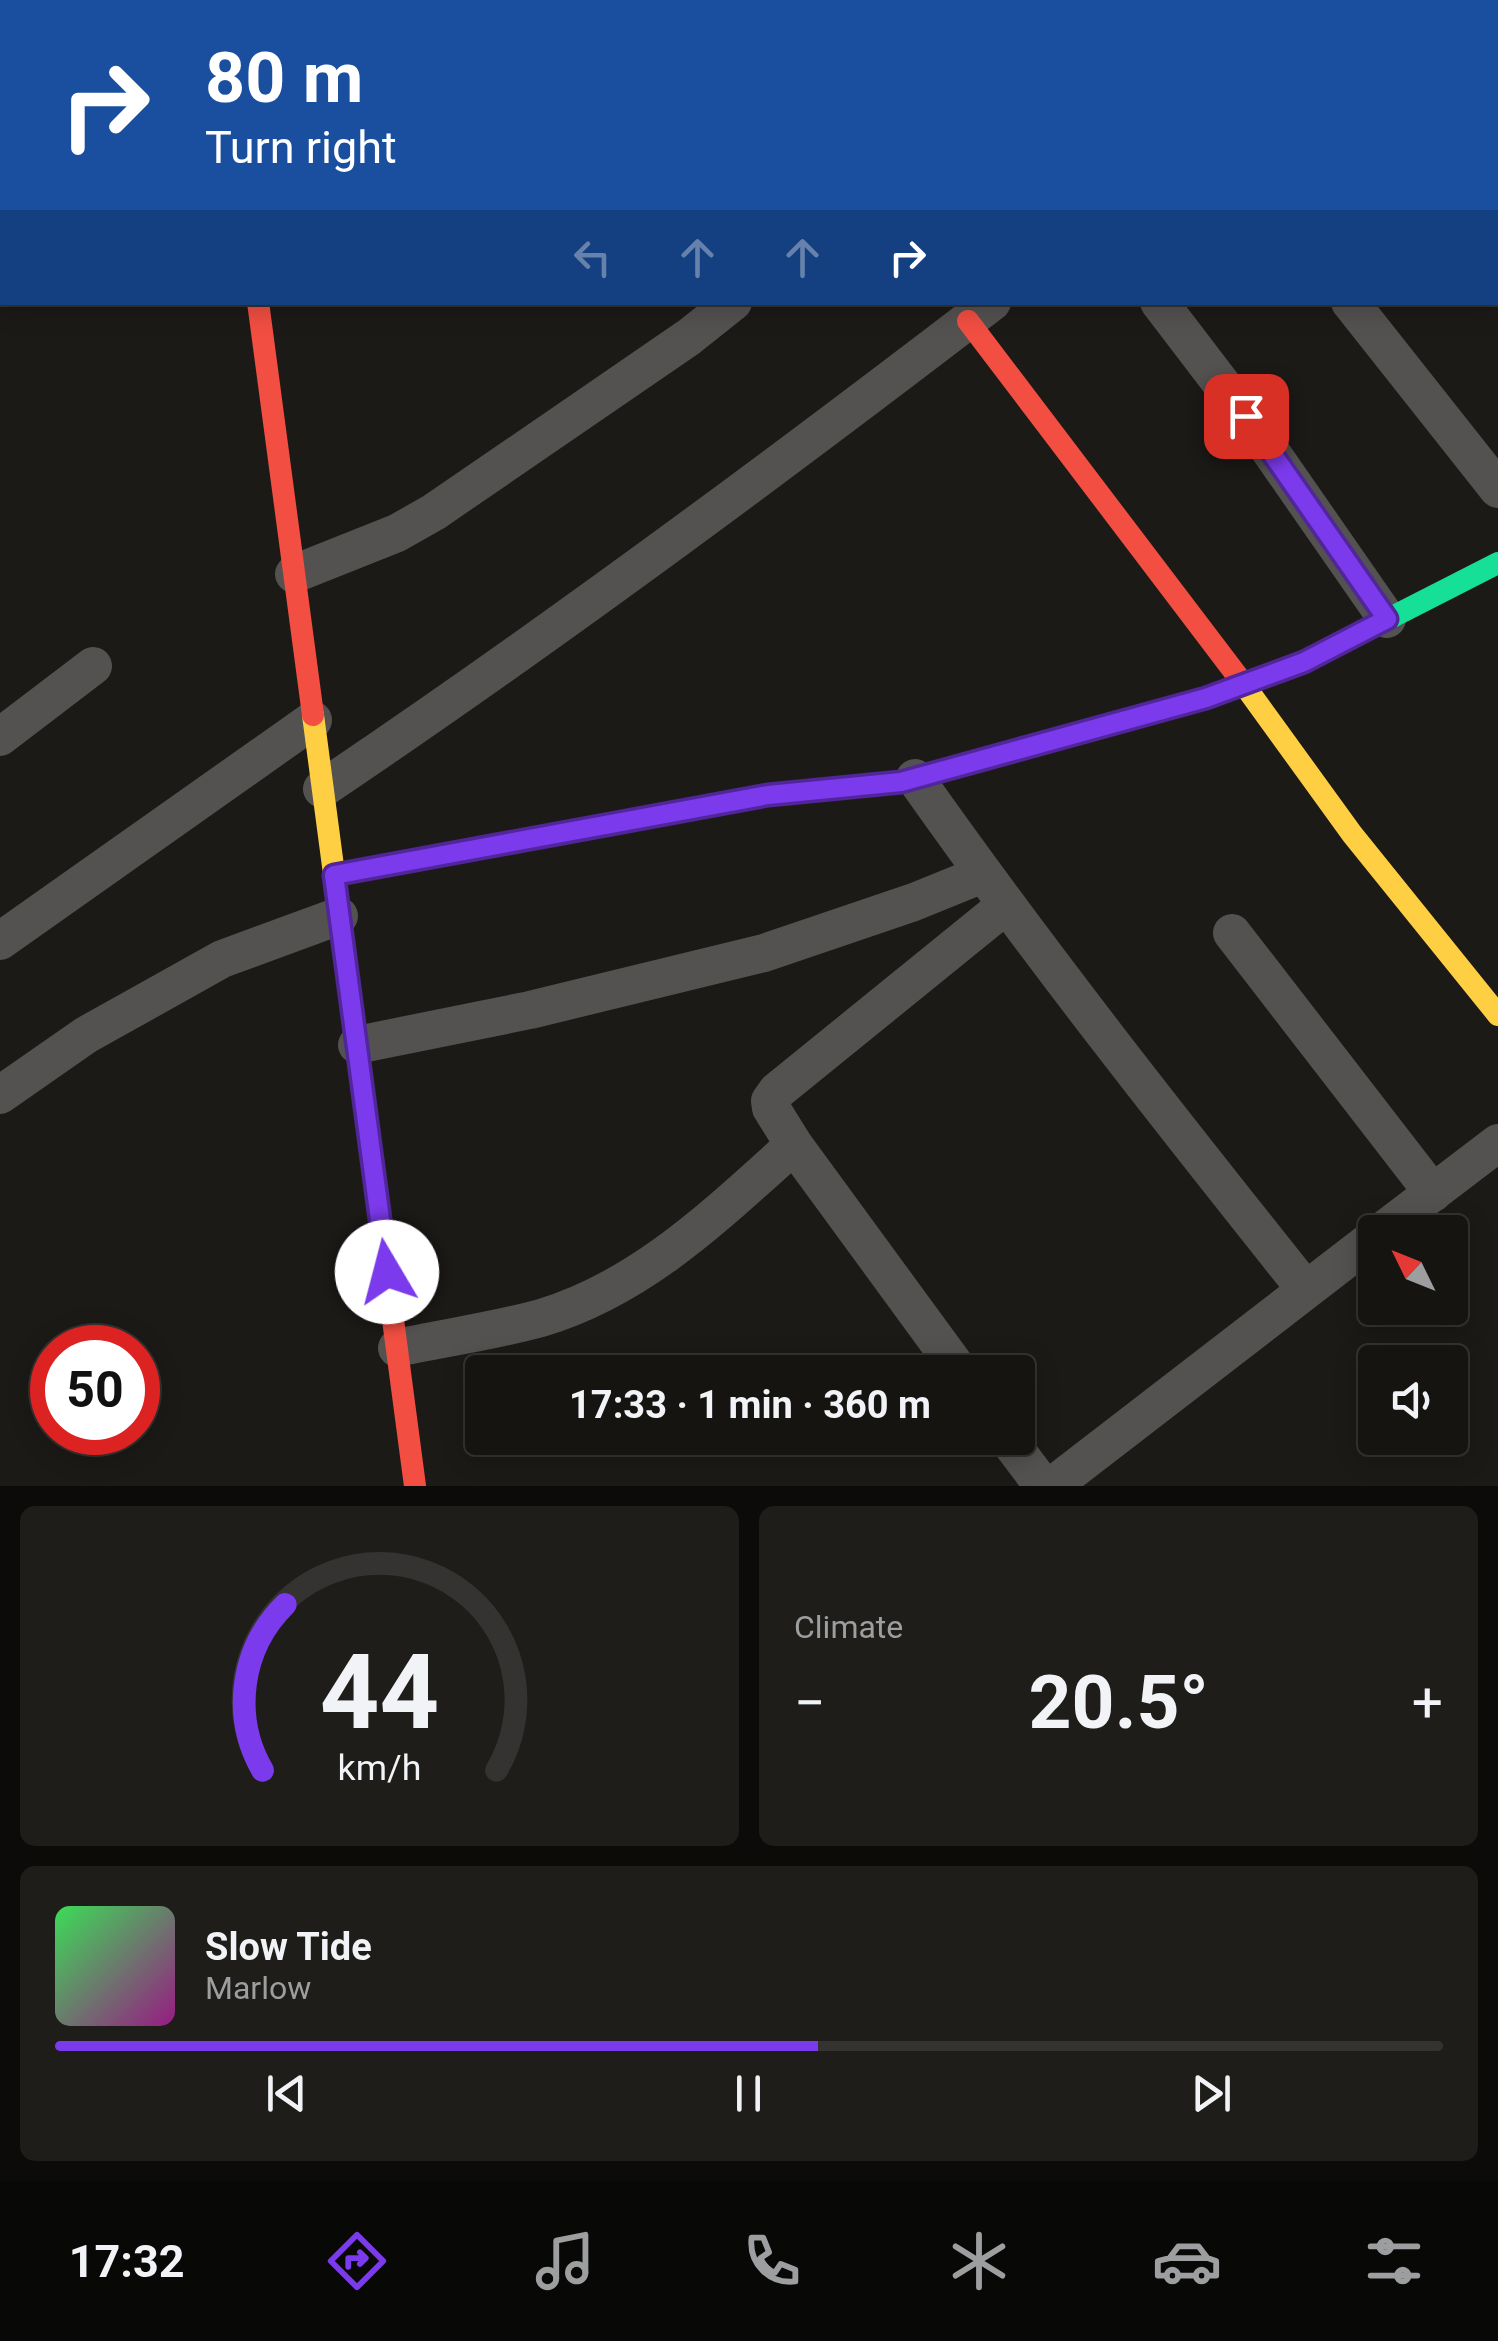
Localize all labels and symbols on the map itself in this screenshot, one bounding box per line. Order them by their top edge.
pin [1204,374,1289,459]
north arrow [1358,1215,1468,1325]
position arrow [335,1220,439,1324]
speed limit sign: 50 [30,1325,160,1455]

